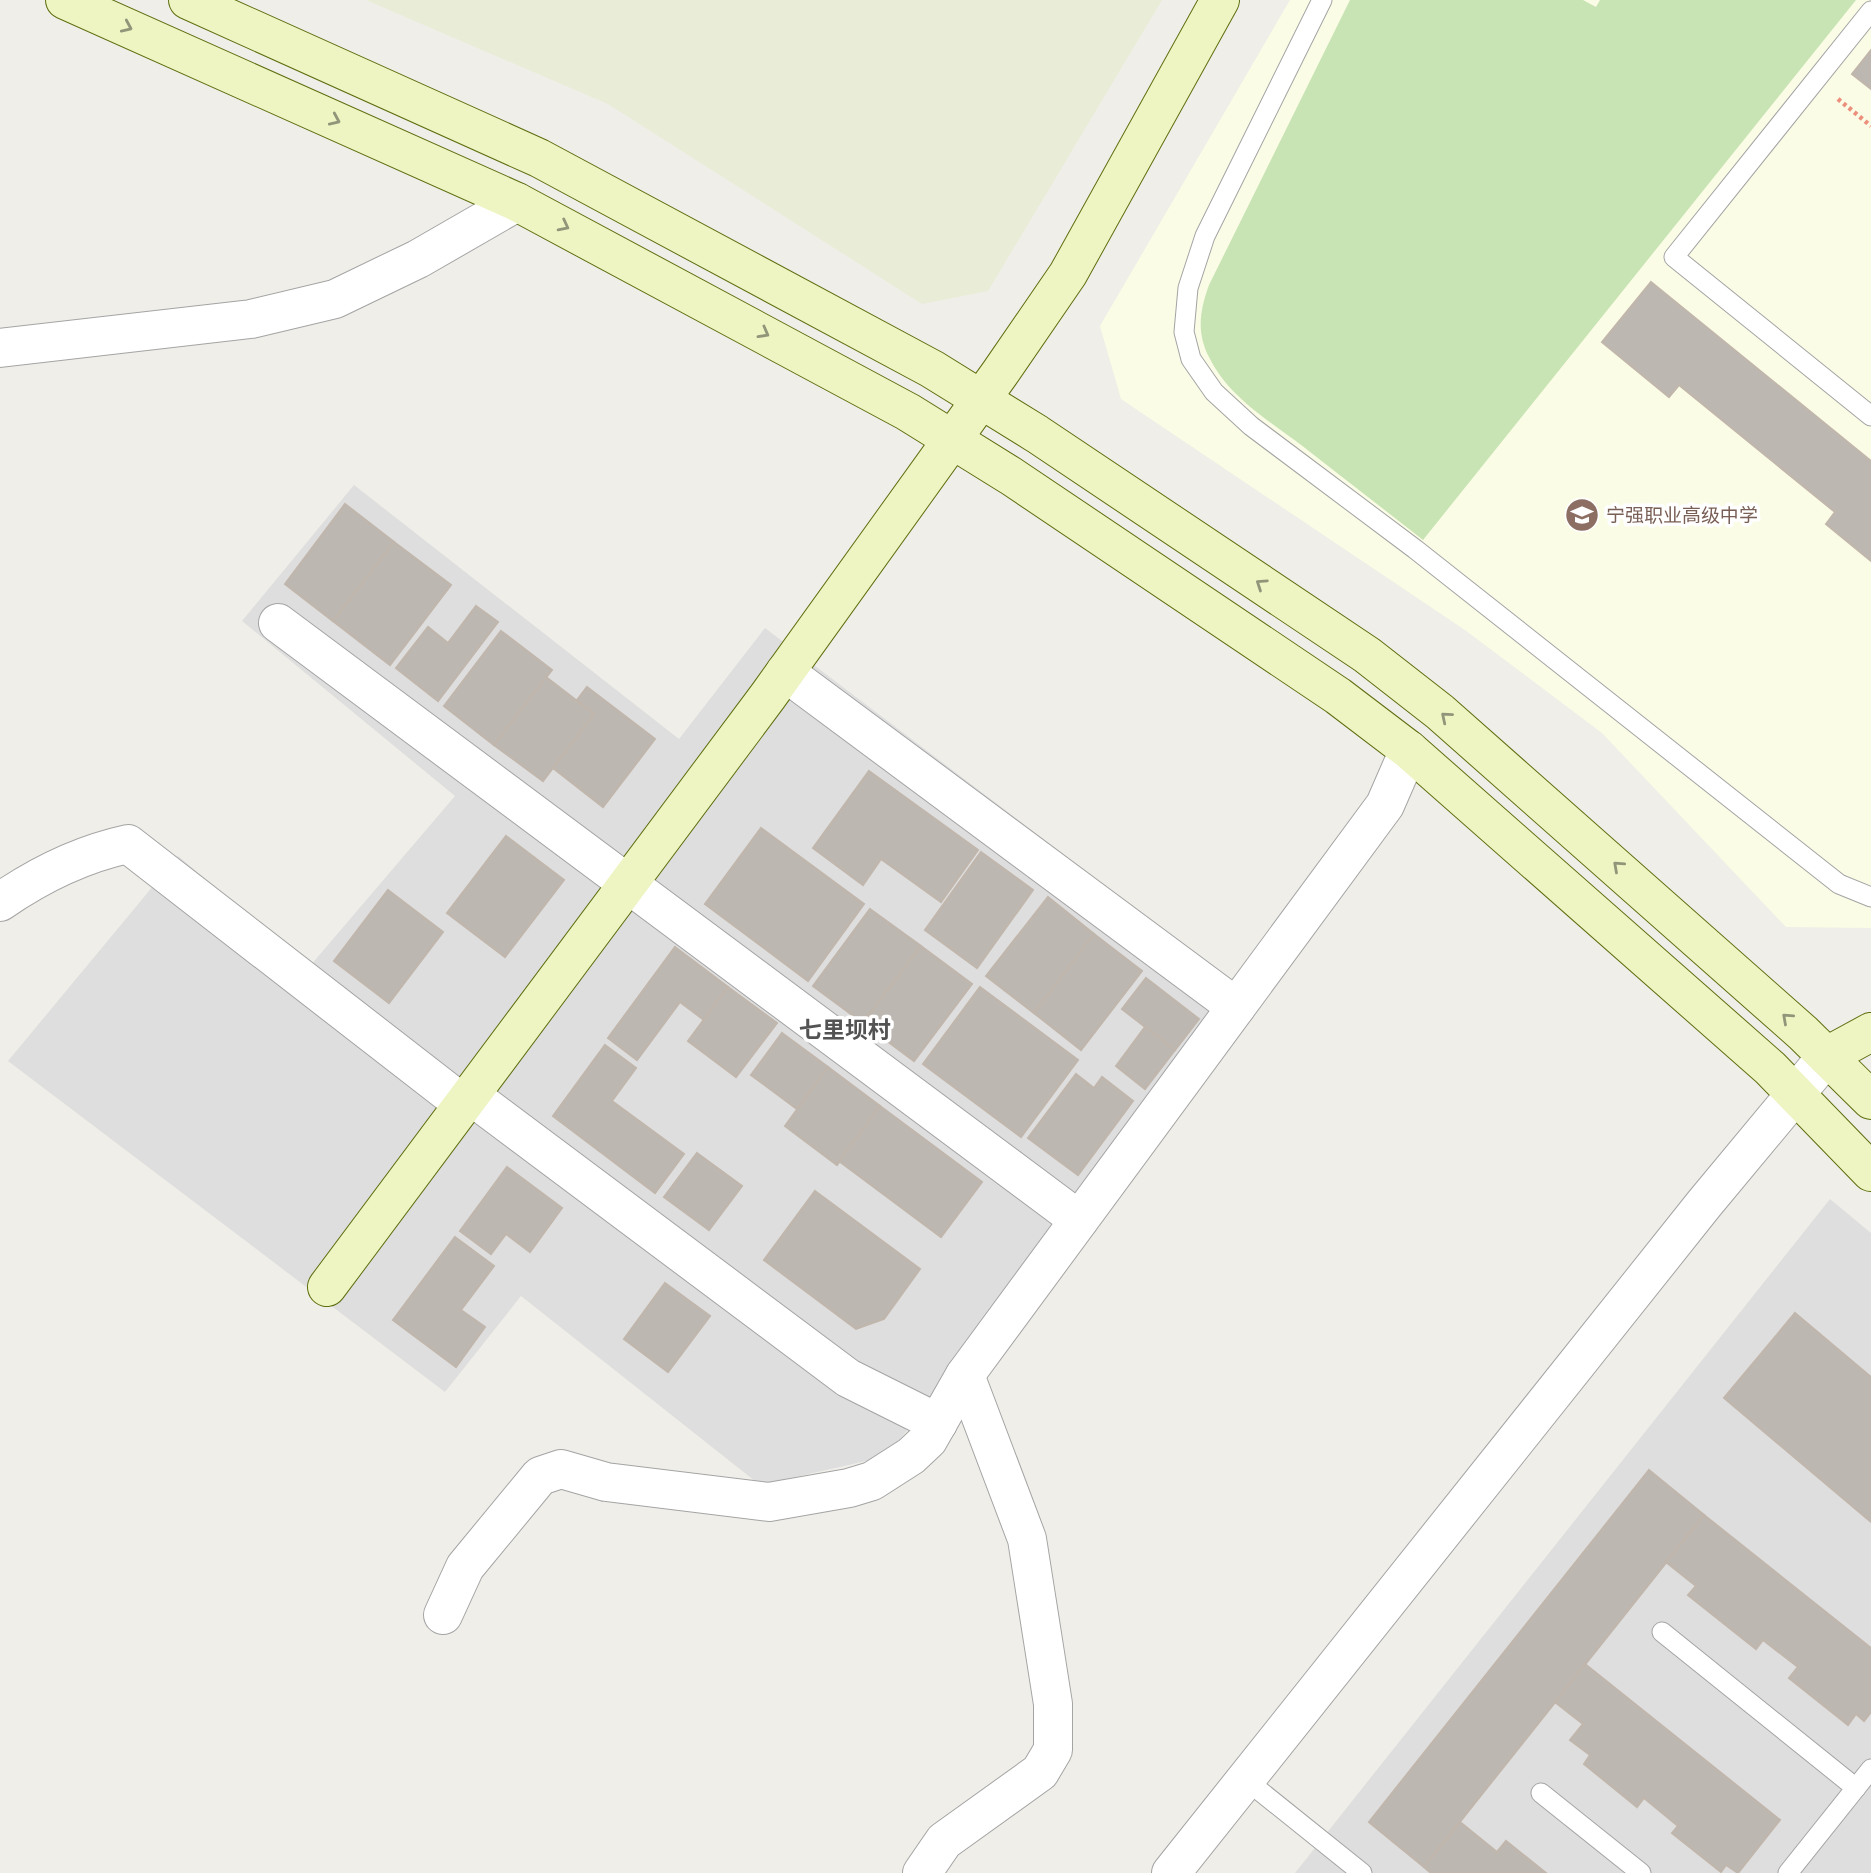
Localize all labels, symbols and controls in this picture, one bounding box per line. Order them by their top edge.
one-way arrow [120,19,133,33]
one-way arrow [328,112,340,126]
one-way arrow [556,218,569,232]
one-way arrow [757,325,770,338]
school or university icon: 宁强职业高级中学 [1563,496,1601,534]
place label: 宁强职业高级中学 [1606,500,1758,529]
one-way arrow [1256,579,1269,592]
one-way arrow [1441,713,1454,725]
one-way arrow [1613,862,1626,874]
district label: 七里坝村 [799,1012,891,1047]
one-way arrow [1782,1014,1795,1026]

